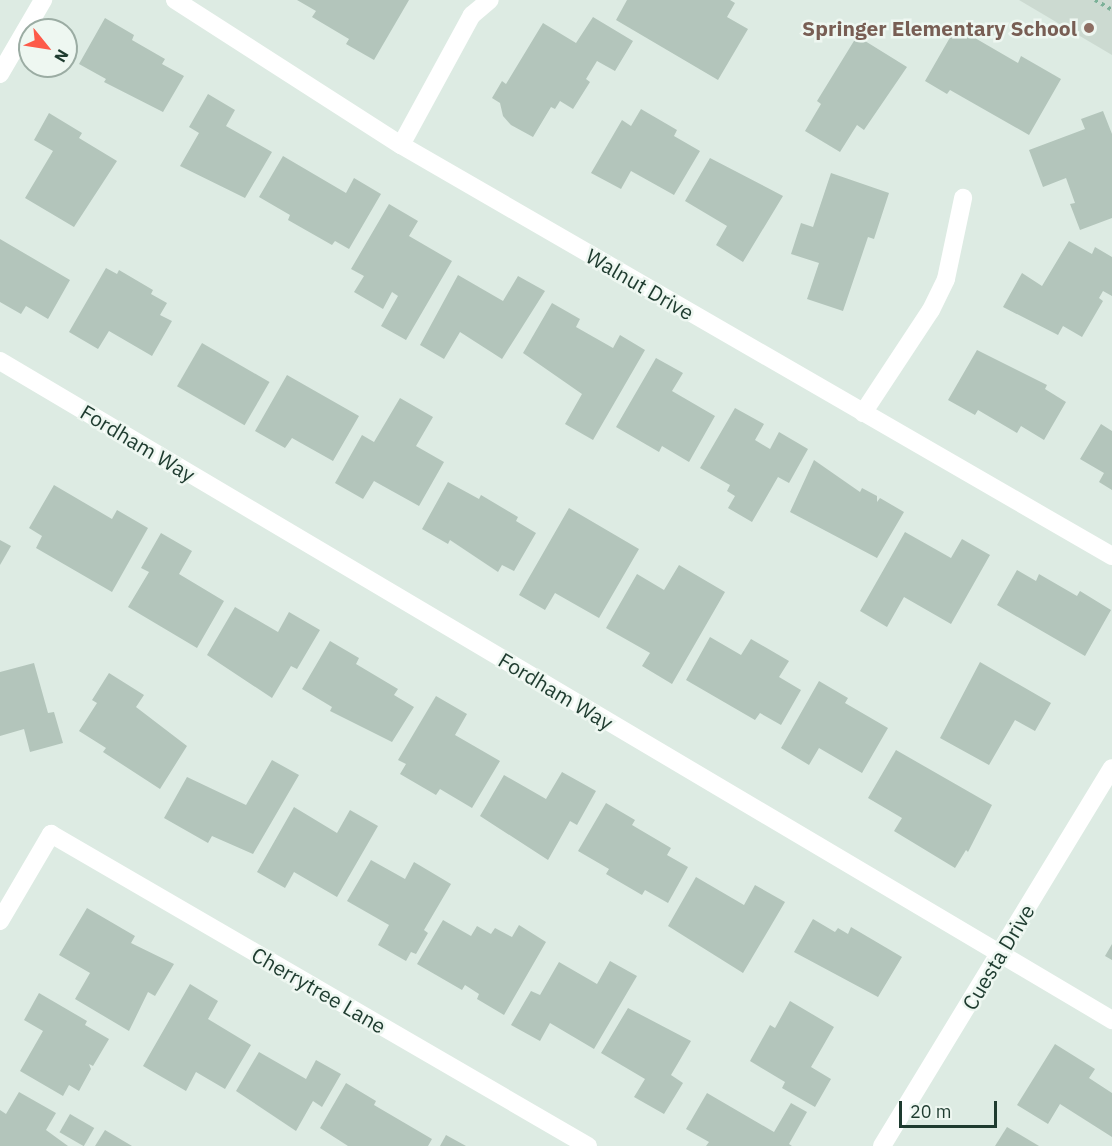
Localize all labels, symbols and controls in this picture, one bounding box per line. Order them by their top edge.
place label: Springer Elementary School [802,15,1077,41]
north arrow [18,18,78,78]
marker: Springer Elementary School [1082,21,1096,35]
text: N [50,46,73,66]
street label: Walnut Drive [582,243,698,325]
street label: Fordham Way [76,399,200,487]
street label: Fordham Way [494,647,618,735]
street label: Cuesta Drive [957,900,1039,1014]
street label: Cherrytree Lane [247,941,391,1039]
scale bar [902,1089,1000,1127]
text: 20 m [910,1100,952,1123]

